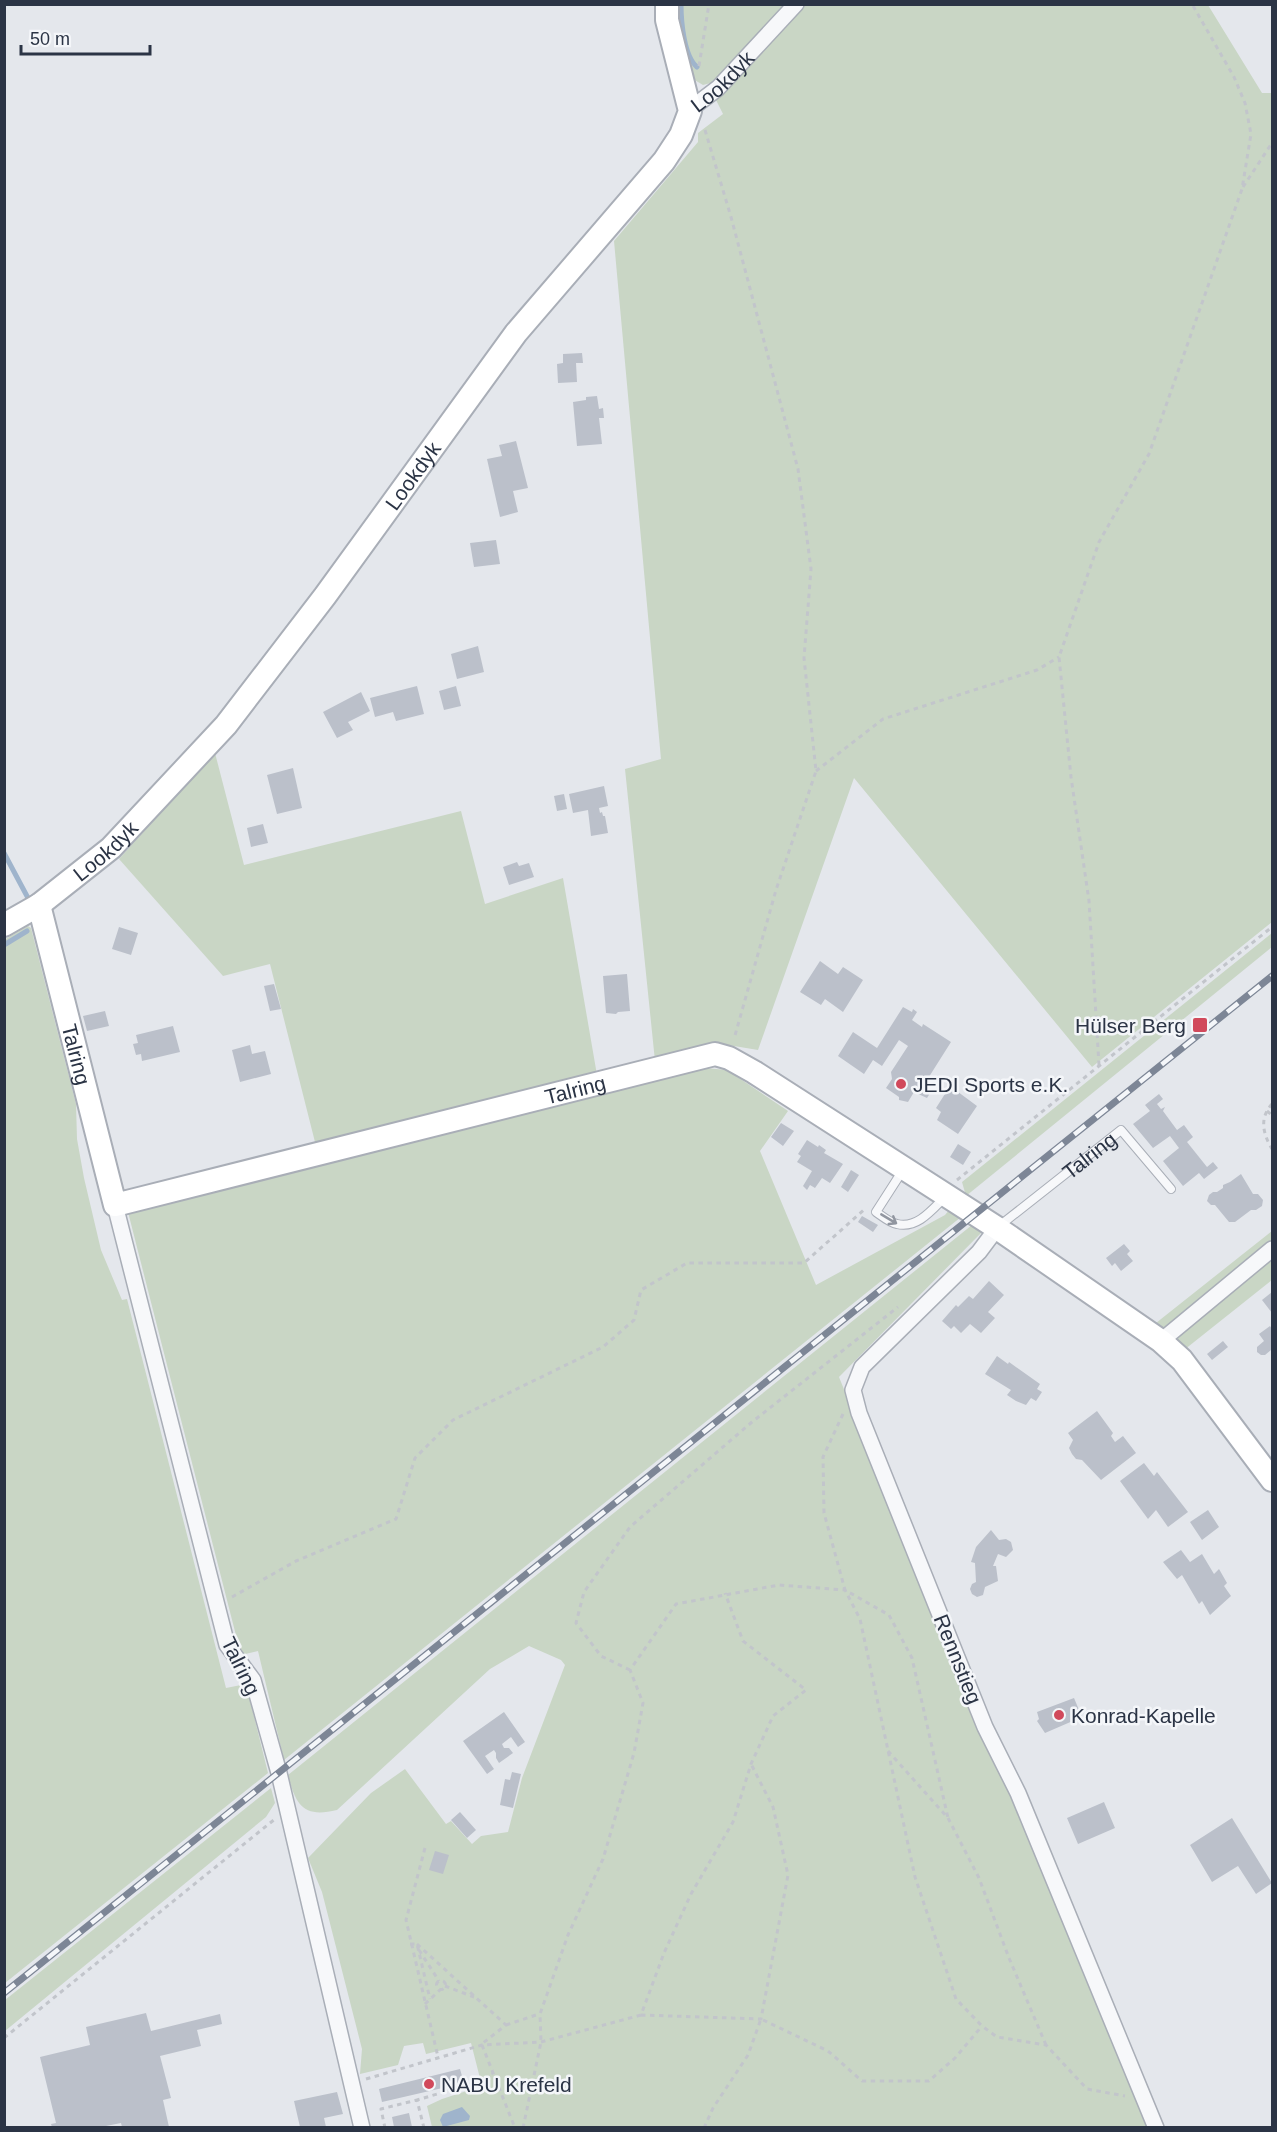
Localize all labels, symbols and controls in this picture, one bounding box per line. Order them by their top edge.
scale bar [21,18,150,56]
text: 50 m [30,29,70,49]
street label: Lookdyk [686,46,759,116]
street label: Lookdyk [380,437,445,514]
street label: Lookdyk [68,816,142,885]
place label: Hülser Berg [1075,1014,1186,1037]
marker: Hülser Berg [1191,1016,1209,1034]
street label: Talring [58,1021,96,1087]
street label: Talring [542,1070,608,1108]
place label: JEDI Sports e.K. [913,1073,1068,1096]
marker: JEDI Sports e.K. [894,1077,908,1091]
street label: Talring [1058,1127,1121,1183]
one-way arrow [880,1213,897,1225]
street label: Rennstieg [930,1611,986,1707]
street label: Talring [217,1633,265,1699]
place label: Konrad-Kapelle [1071,1704,1216,1727]
marker: Konrad-Kapelle [1052,1708,1066,1722]
place label: NABU Krefeld [441,2073,572,2096]
marker: NABU Krefeld [422,2077,436,2091]

